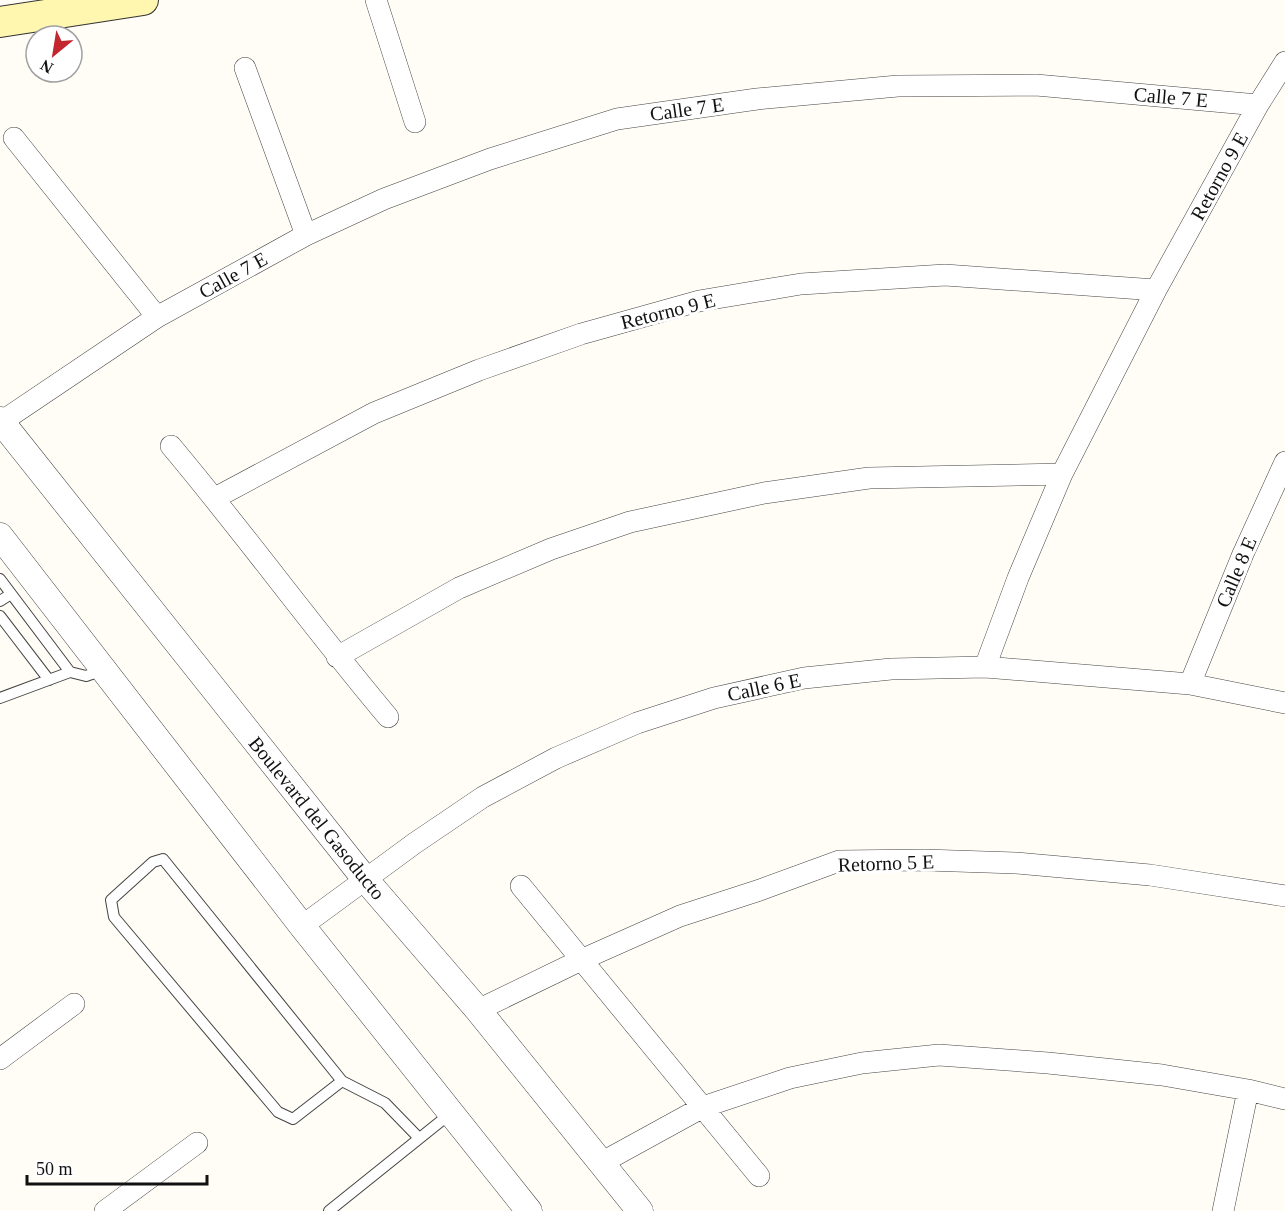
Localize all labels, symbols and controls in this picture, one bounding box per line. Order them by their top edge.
north arrow [24,24,84,84]
text: N [37,56,56,77]
street label: Calle 7 E [1133,83,1209,111]
street label: Calle 7 E [649,93,725,125]
street label: Retorno 9 E [1186,128,1252,224]
street label: Calle 7 E [195,247,271,303]
street label: Retorno 9 E [618,289,718,333]
street label: Calle 8 E [1211,533,1261,611]
street label: Calle 6 E [725,669,803,705]
street label: Boulevard del Gasoducto [244,732,390,904]
street label: Retorno 5 E [837,850,935,876]
scale bar [27,1148,207,1186]
text: 50 m [36,1159,73,1179]

